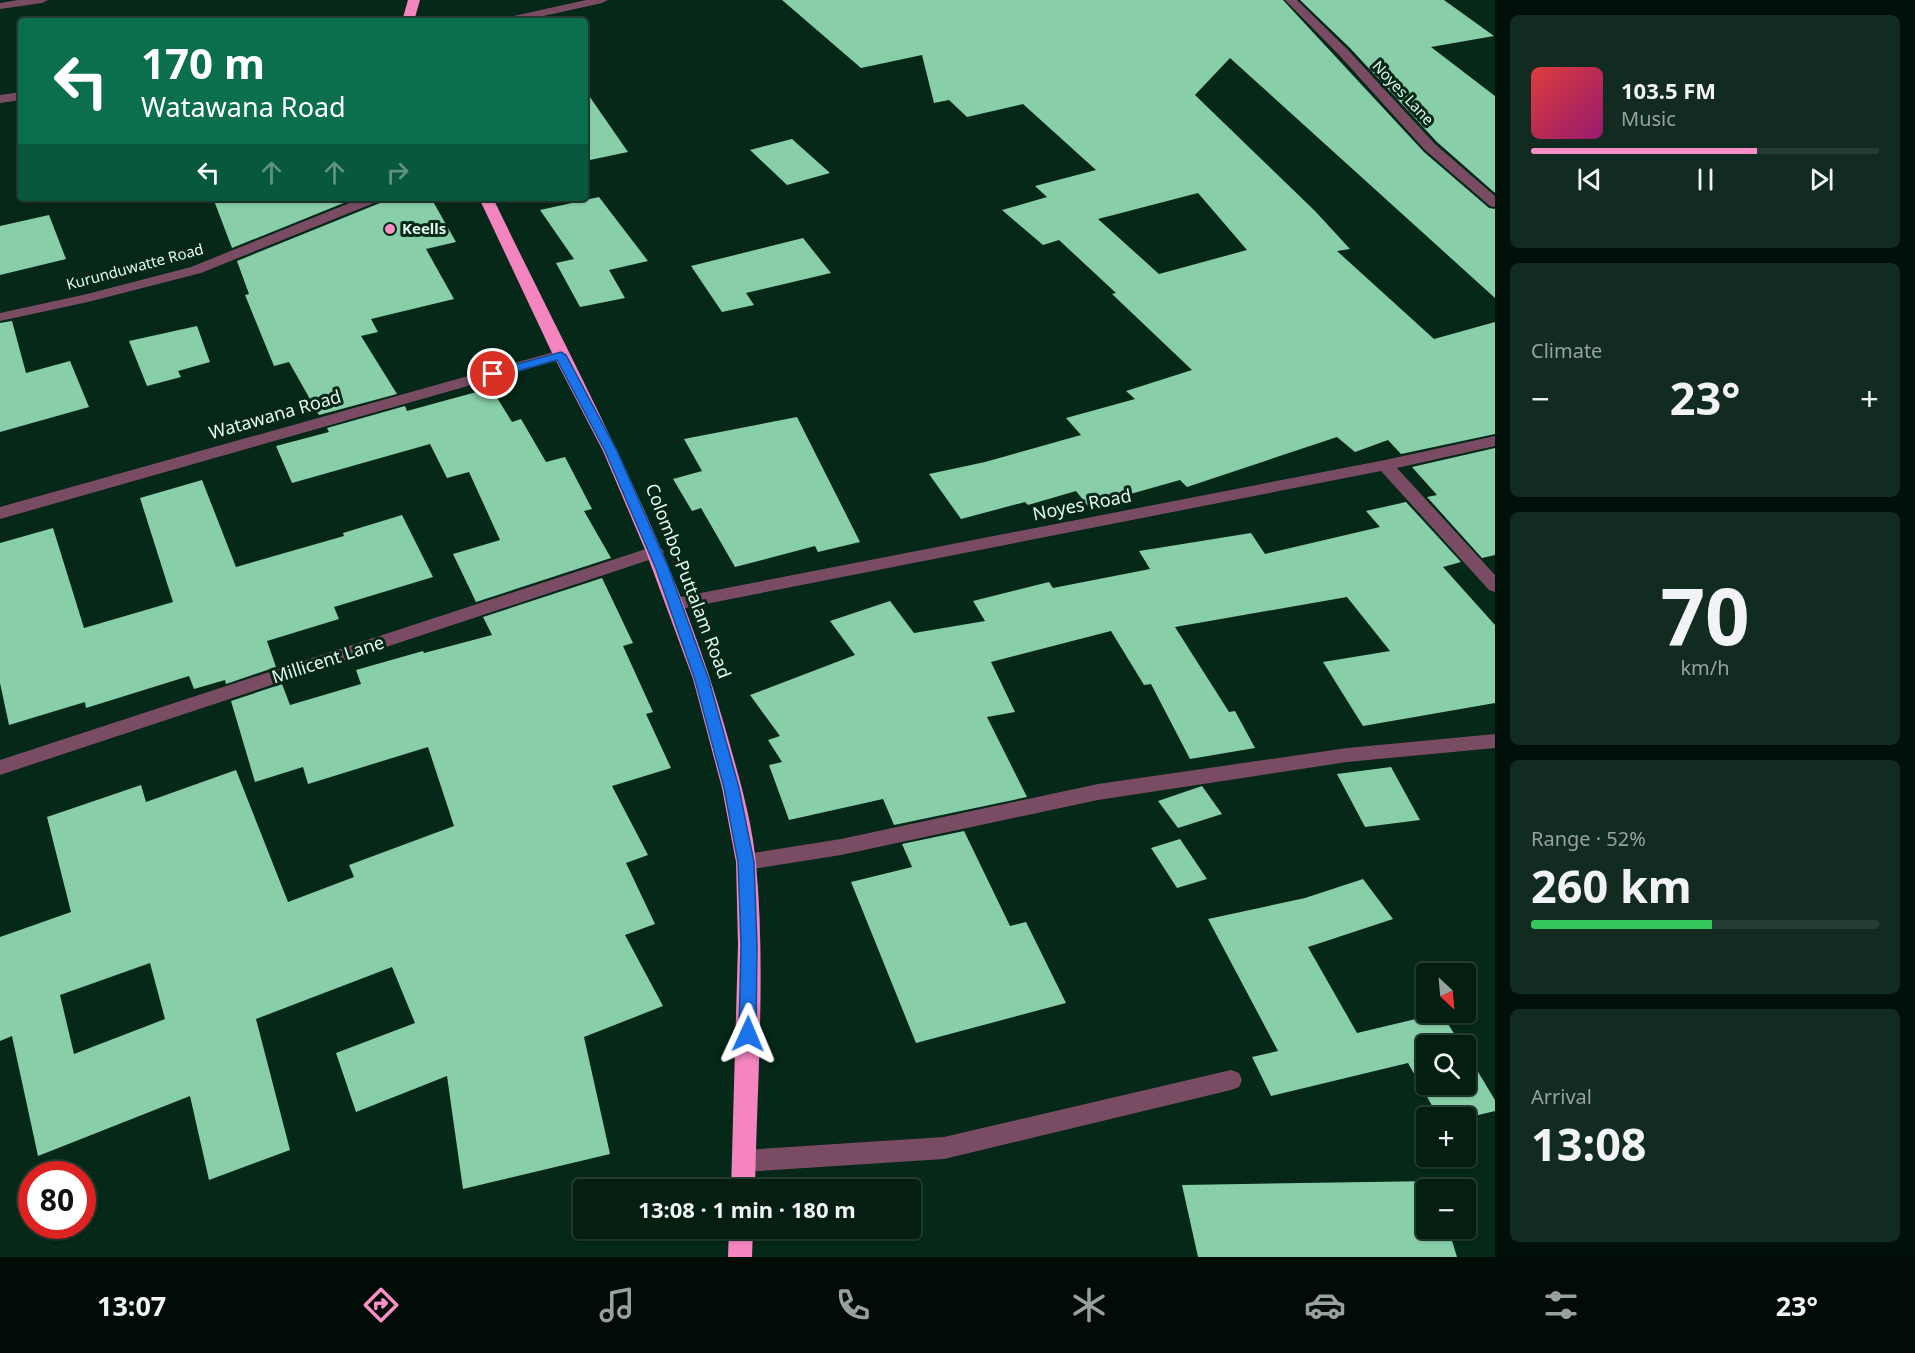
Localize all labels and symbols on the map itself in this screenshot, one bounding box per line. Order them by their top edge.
street label: Noyes Lane [1369,56,1439,129]
place label: Keells [402,218,446,238]
marker: Keells [383,222,397,236]
street label: Kurunduwatte Road [64,238,206,294]
pin [467,348,518,399]
street label: Watawana Road [206,384,344,444]
street label: Colombo-Puttalam Road [641,480,737,682]
street label: Noyes Road [1030,483,1133,525]
street label: Millicent Lane [268,630,387,689]
north arrow [1416,963,1476,1023]
position arrow [716,1002,780,1066]
speed limit sign: 80 [18,1161,96,1239]

